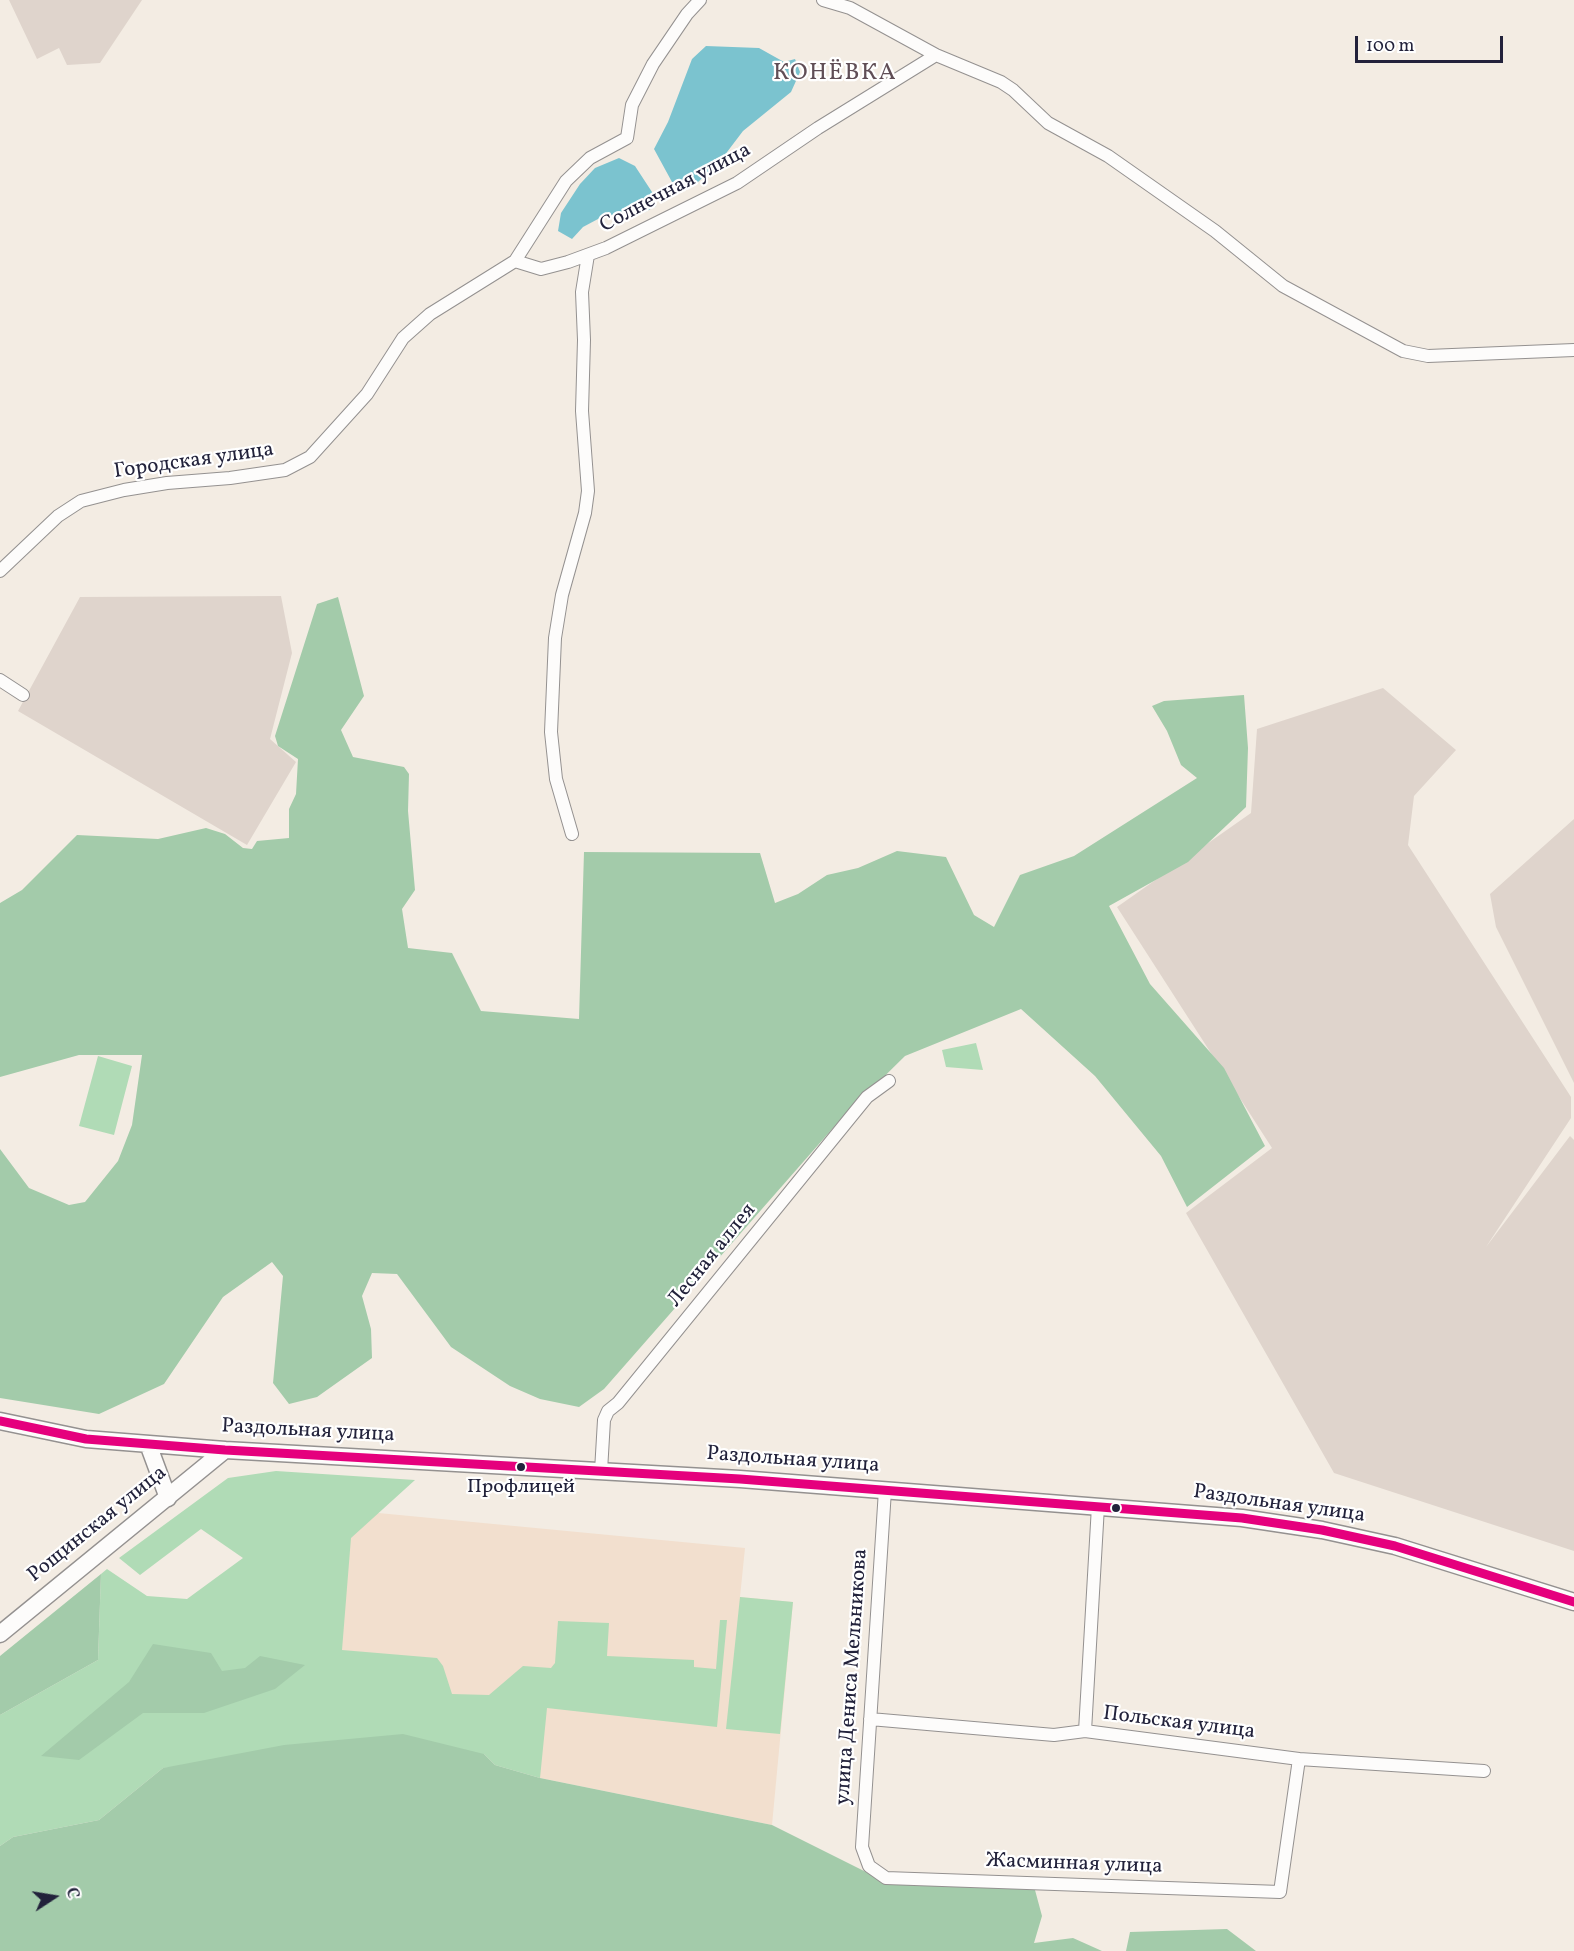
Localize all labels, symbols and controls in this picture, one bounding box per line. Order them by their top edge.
scale bar [1358,24,1506,62]
text: 100 m [1366,34,1415,59]
district label: КОНЁВКА [773,61,897,89]
street label: Солнечная улица [596,139,756,239]
street label: Городская улица [112,438,276,486]
street label: Лесная аллея [663,1199,763,1313]
street label: Раздольная улица [221,1415,395,1449]
street label: Раздольная улица [706,1442,880,1480]
street label: Рощинская улица [23,1461,173,1589]
marker: Профлицей [515,1461,527,1473]
place label: Профлицей [467,1476,575,1500]
street label: Раздольная улица [1191,1480,1367,1530]
unlabelled marker [1110,1502,1122,1514]
street label: улица Дениса Мельникова [831,1548,875,1806]
street label: Польская улица [1102,1702,1256,1746]
street label: Жасминная улица [985,1849,1163,1881]
north arrow [24,1867,84,1927]
text: С [60,1886,83,1901]

